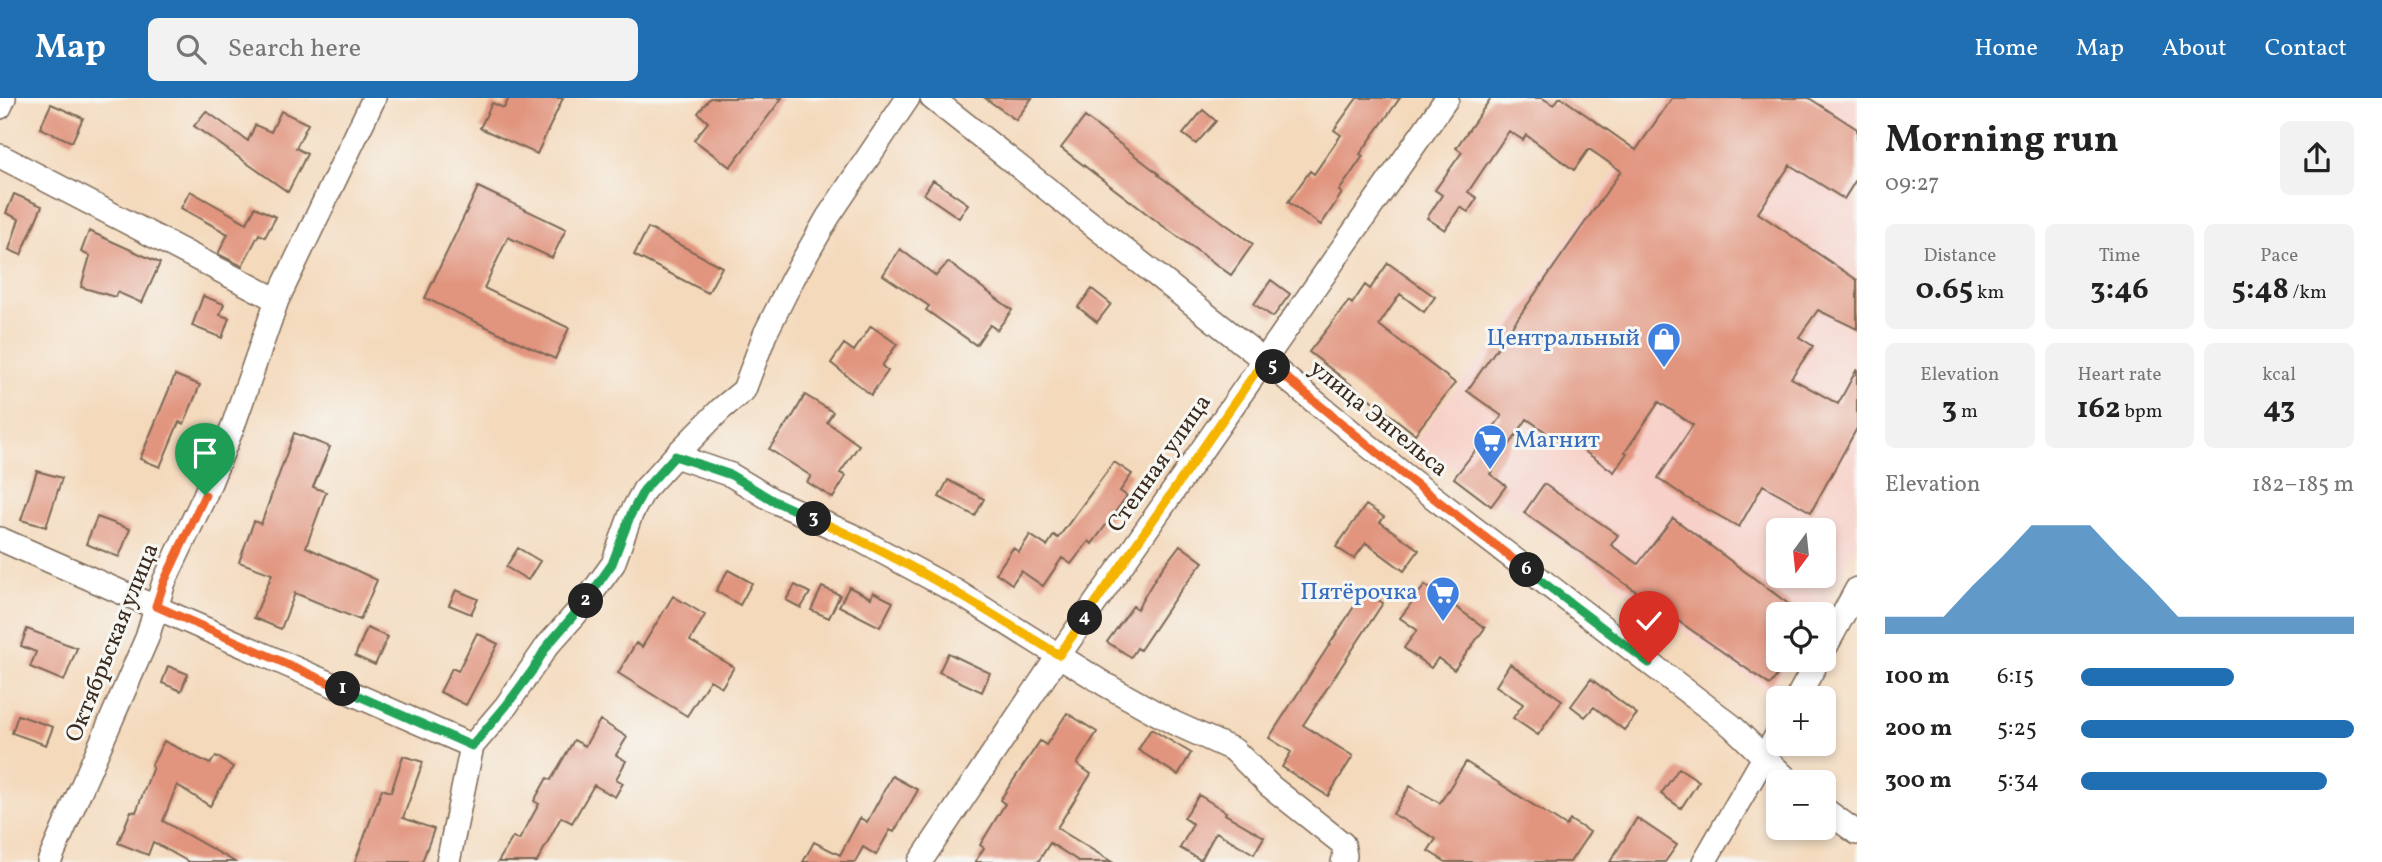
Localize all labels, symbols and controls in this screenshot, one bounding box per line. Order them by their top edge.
search box [148,18,638,81]
text: Map [35,26,106,72]
icon: search [172,30,210,68]
text: Search here [228,31,361,67]
text: Home [1974,32,2038,66]
text: Map [2076,32,2124,66]
text: About [2162,32,2227,66]
text: Contact [2265,32,2347,66]
text: Morning run [1885,115,2119,168]
button: share [2280,121,2354,195]
text: 09:27 [1885,168,1939,200]
text: Distance [1923,243,1996,269]
text: Time [2099,243,2140,269]
text: Pace [2260,243,2298,269]
text: 0.65 [1915,269,1973,311]
text: 3:46 [2090,269,2149,311]
text: 5:48 [2232,269,2289,311]
text: km [1973,280,2004,306]
text: /km [2289,280,2327,306]
shop icon: Центральный [1645,320,1683,369]
place label: Центральный [1487,322,1640,356]
pin: 5 [1256,350,1290,384]
street label: улица Энгельса [1301,352,1455,486]
text: 5 [1268,353,1277,379]
text: Elevation [1920,362,1999,388]
text: Heart rate [2078,362,2161,388]
text: kcal [2262,362,2296,388]
street label: Степная улица [1100,388,1220,540]
text: 3 [1942,388,1957,430]
text: 162 [2076,388,2121,430]
text: 43 [2263,388,2295,430]
text: m [1957,399,1978,425]
text: bpm [2121,399,2163,425]
supermarket icon: Магнит [1471,422,1509,471]
pin [175,423,235,495]
place label: Магнит [1514,424,1600,458]
icon: arrive [186,434,224,472]
text: Elevation [1885,469,1981,501]
text: 182–185 m [2252,469,2354,501]
pin: 3 [796,502,832,536]
text: 3 [809,505,818,531]
north arrow [1766,518,1836,588]
map controls [1766,518,1836,840]
street label: Октябрьская улица [58,538,168,748]
pin: 6 [1510,552,1544,588]
text: 6 [1521,556,1532,582]
supermarket icon: Пятёрочка [1424,574,1462,623]
place label: Пятёрочка [1300,576,1418,610]
pin: 2 [568,584,604,618]
text: 2 [581,587,590,613]
pin [1619,591,1679,663]
pin: 4 [1068,601,1102,636]
icon: check [1630,602,1668,640]
button: locate [1766,602,1836,672]
text: 4 [1079,604,1090,630]
text: 100 m [1885,661,1950,693]
text: 6:15 [1997,661,2034,693]
pin: 1 [326,672,360,706]
text: 1 [339,675,346,701]
button: + [1766,686,1836,756]
text: 200 m [1885,713,1952,745]
text: 5:25 [1997,713,2037,745]
text: 300 m [1885,765,1952,797]
text: 5:34 [1997,765,2039,797]
button: − [1766,770,1836,840]

